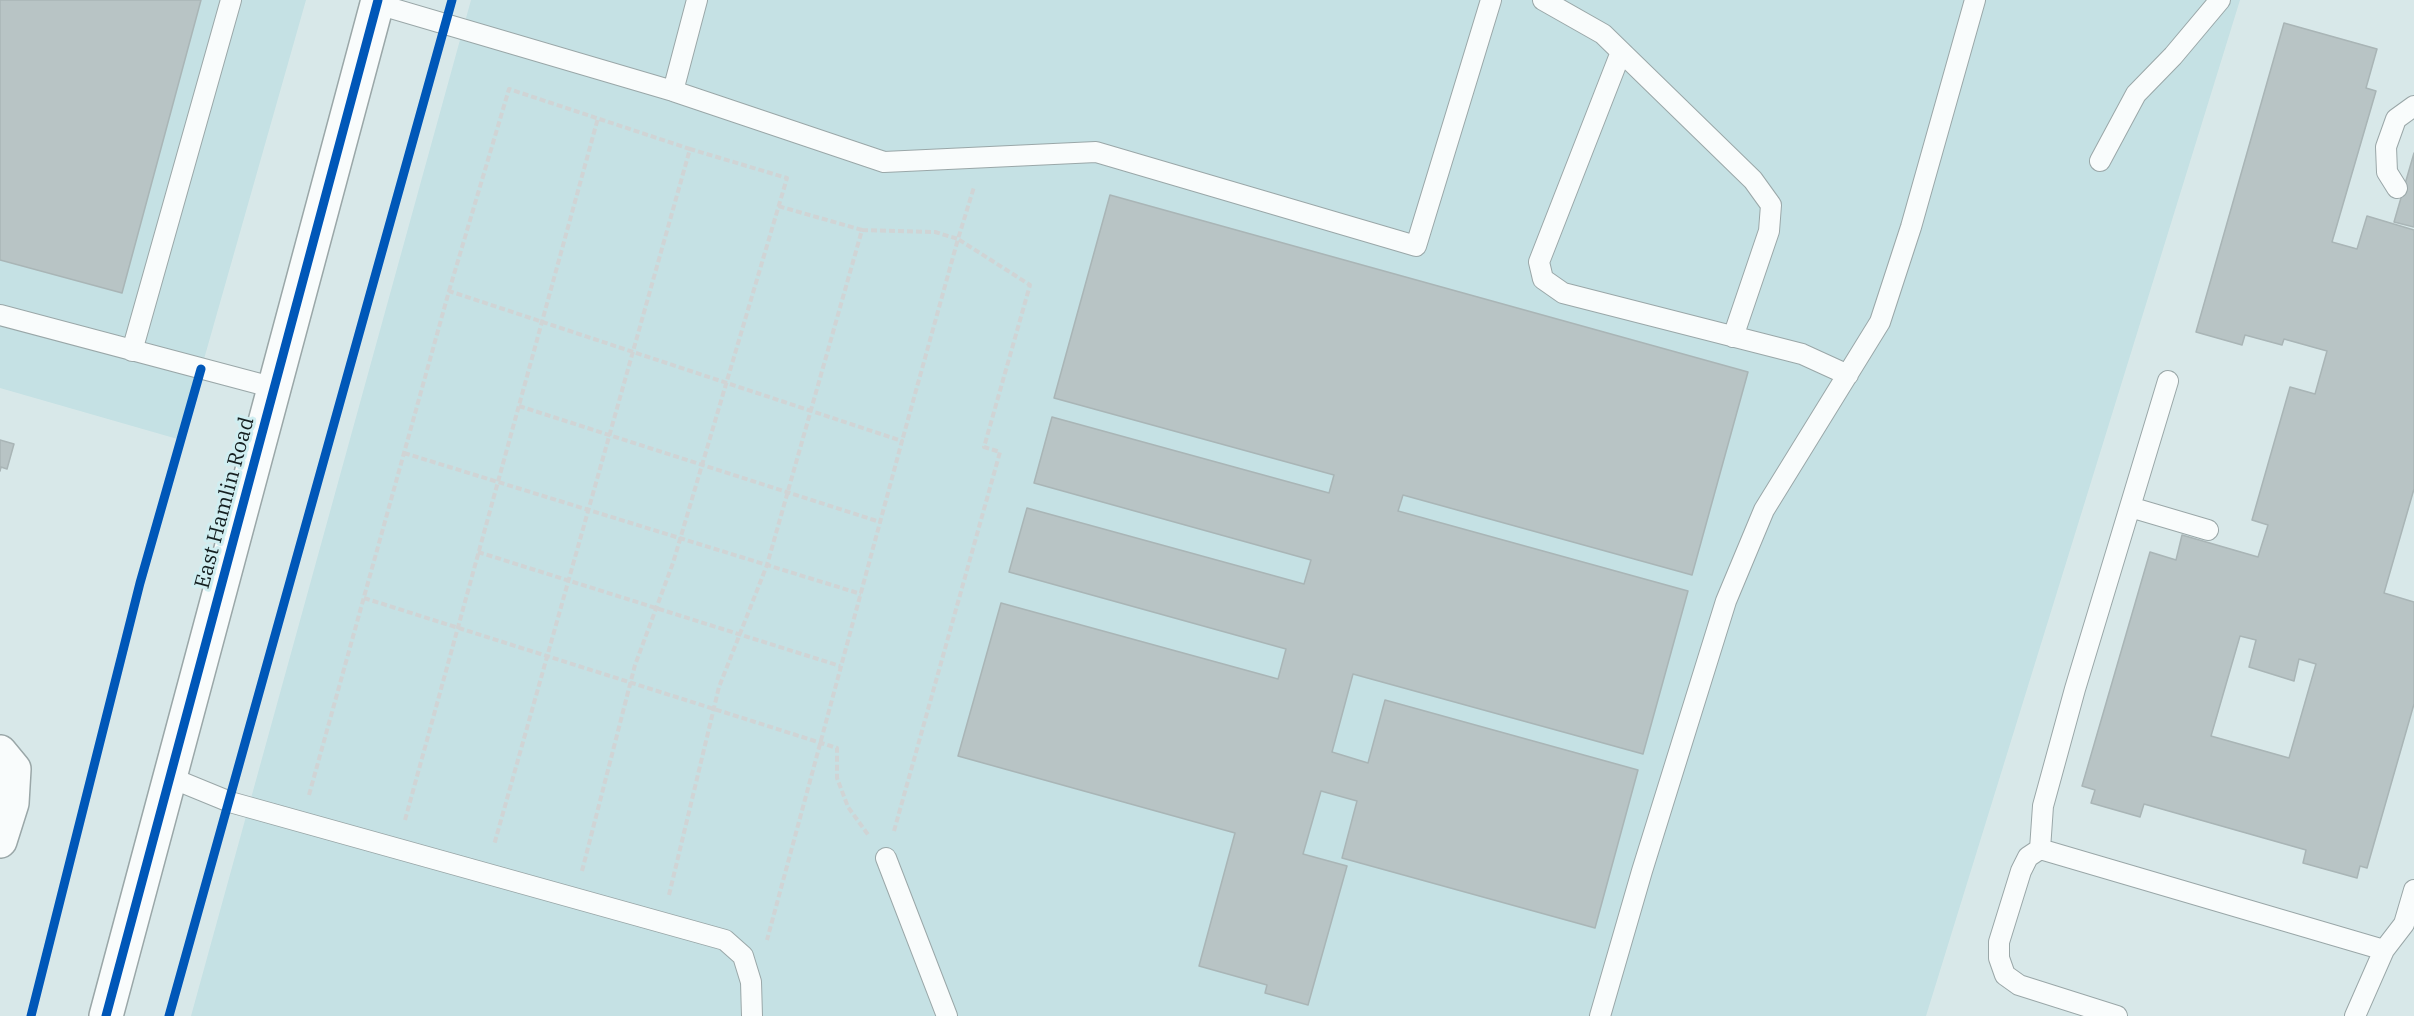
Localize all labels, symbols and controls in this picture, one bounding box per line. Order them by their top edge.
street label: East Hamlin Road [190,414,260,592]

